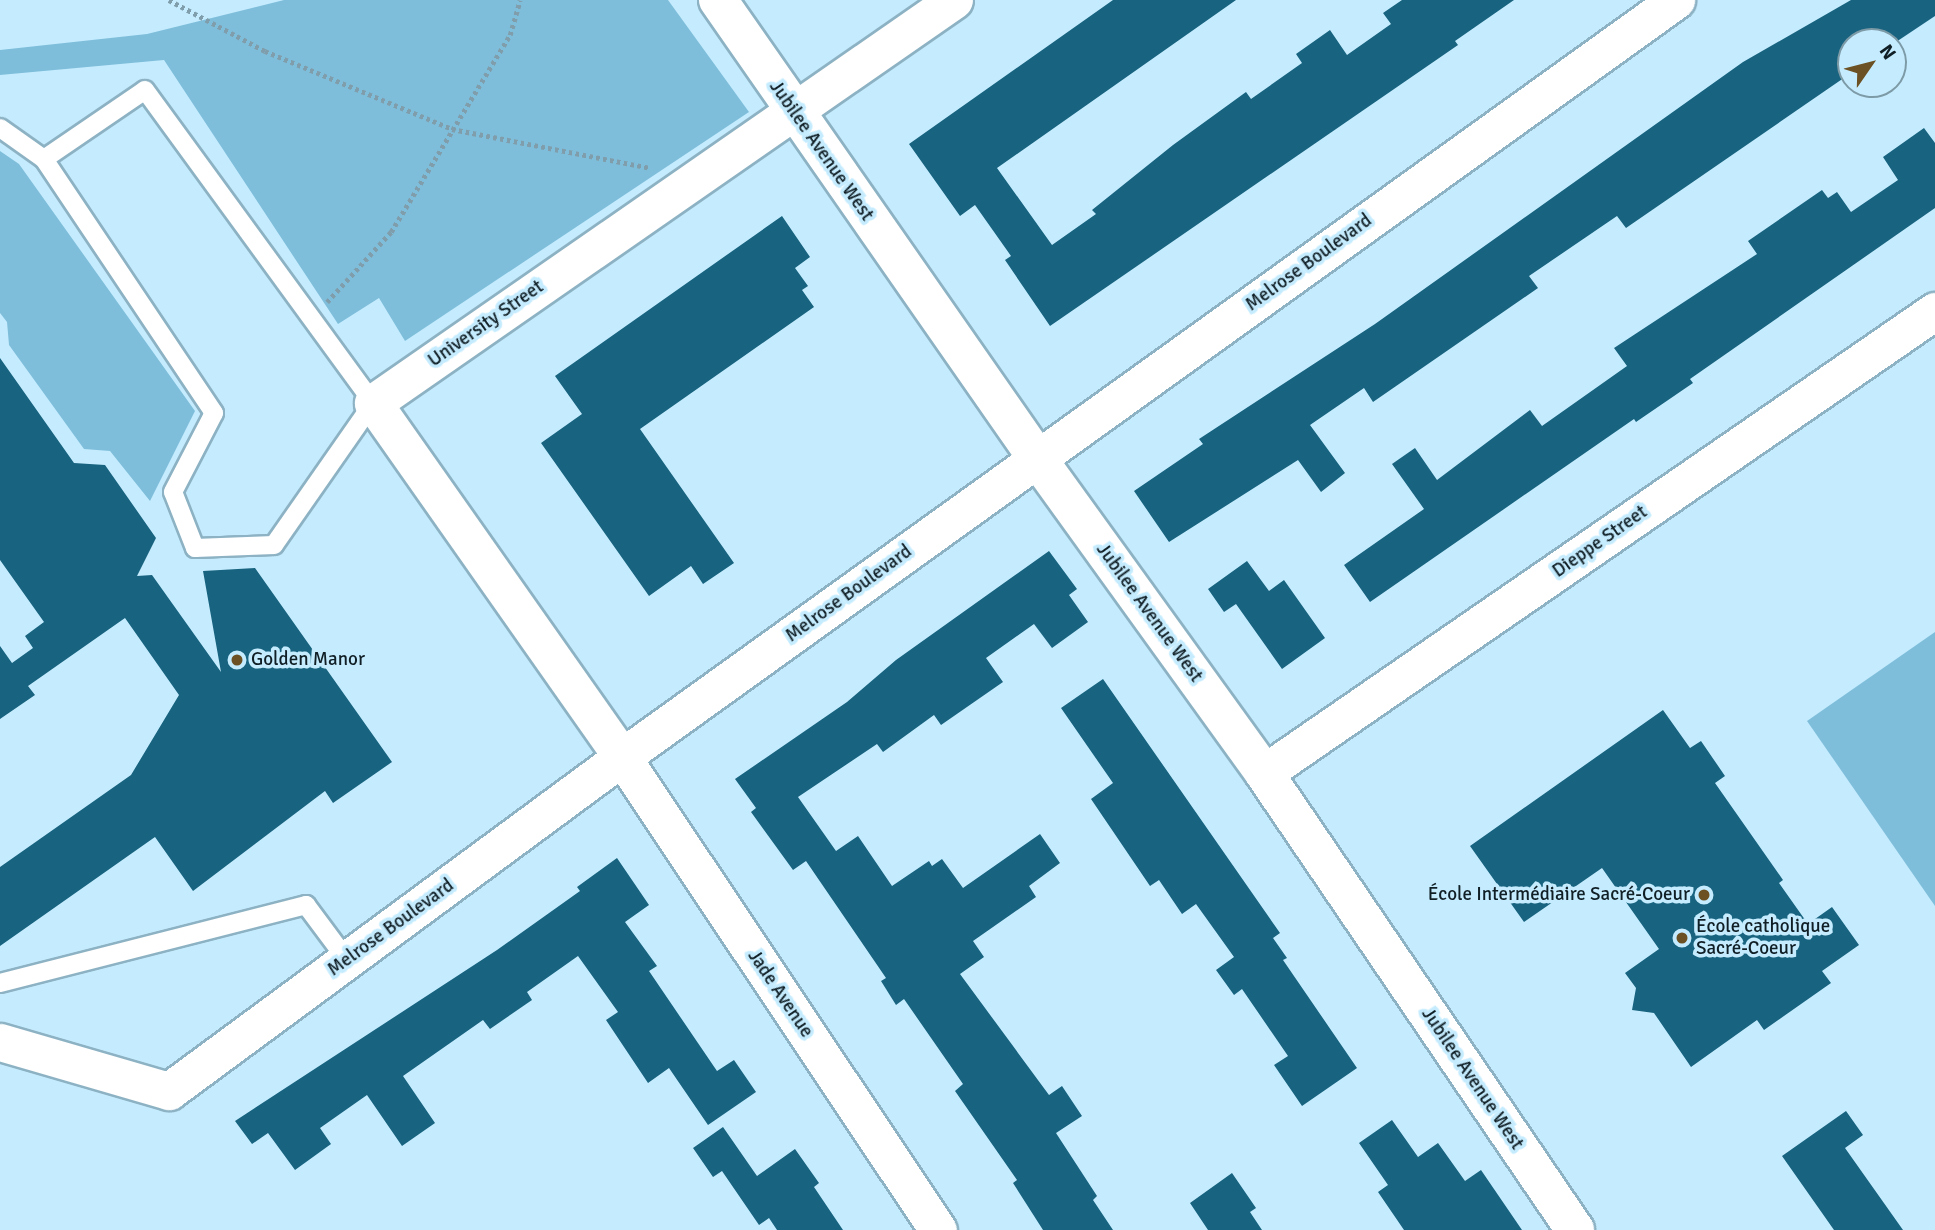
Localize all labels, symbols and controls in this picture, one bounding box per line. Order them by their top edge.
north arrow [1837,28,1907,98]
text: N [1874,40,1901,64]
street label: Jubilee Avenue West [764,76,878,226]
street label: Melrose Boulevard [1241,210,1377,316]
street label: University Street [424,276,548,372]
street label: Dieppe Street [1548,501,1652,583]
street label: Jubilee Avenue West [1091,539,1207,687]
street label: Melrose Boulevard [781,541,917,647]
place label: Golden Manor [251,649,365,671]
marker: Golden Manor [229,652,245,668]
street label: Melrose Boulevard [323,875,459,981]
place label: École Intermédiaire Sacré-Coeur [1428,884,1690,906]
marker: École Intermédiaire Sacré-Coeur [1696,887,1712,903]
place label: École catholique Sacré-Coeur [1696,916,1830,960]
marker: École catholique Sacré-Coeur [1674,930,1690,946]
street label: Jade Avenue [742,946,818,1042]
street label: Jubilee Avenue West [1416,1004,1528,1154]

